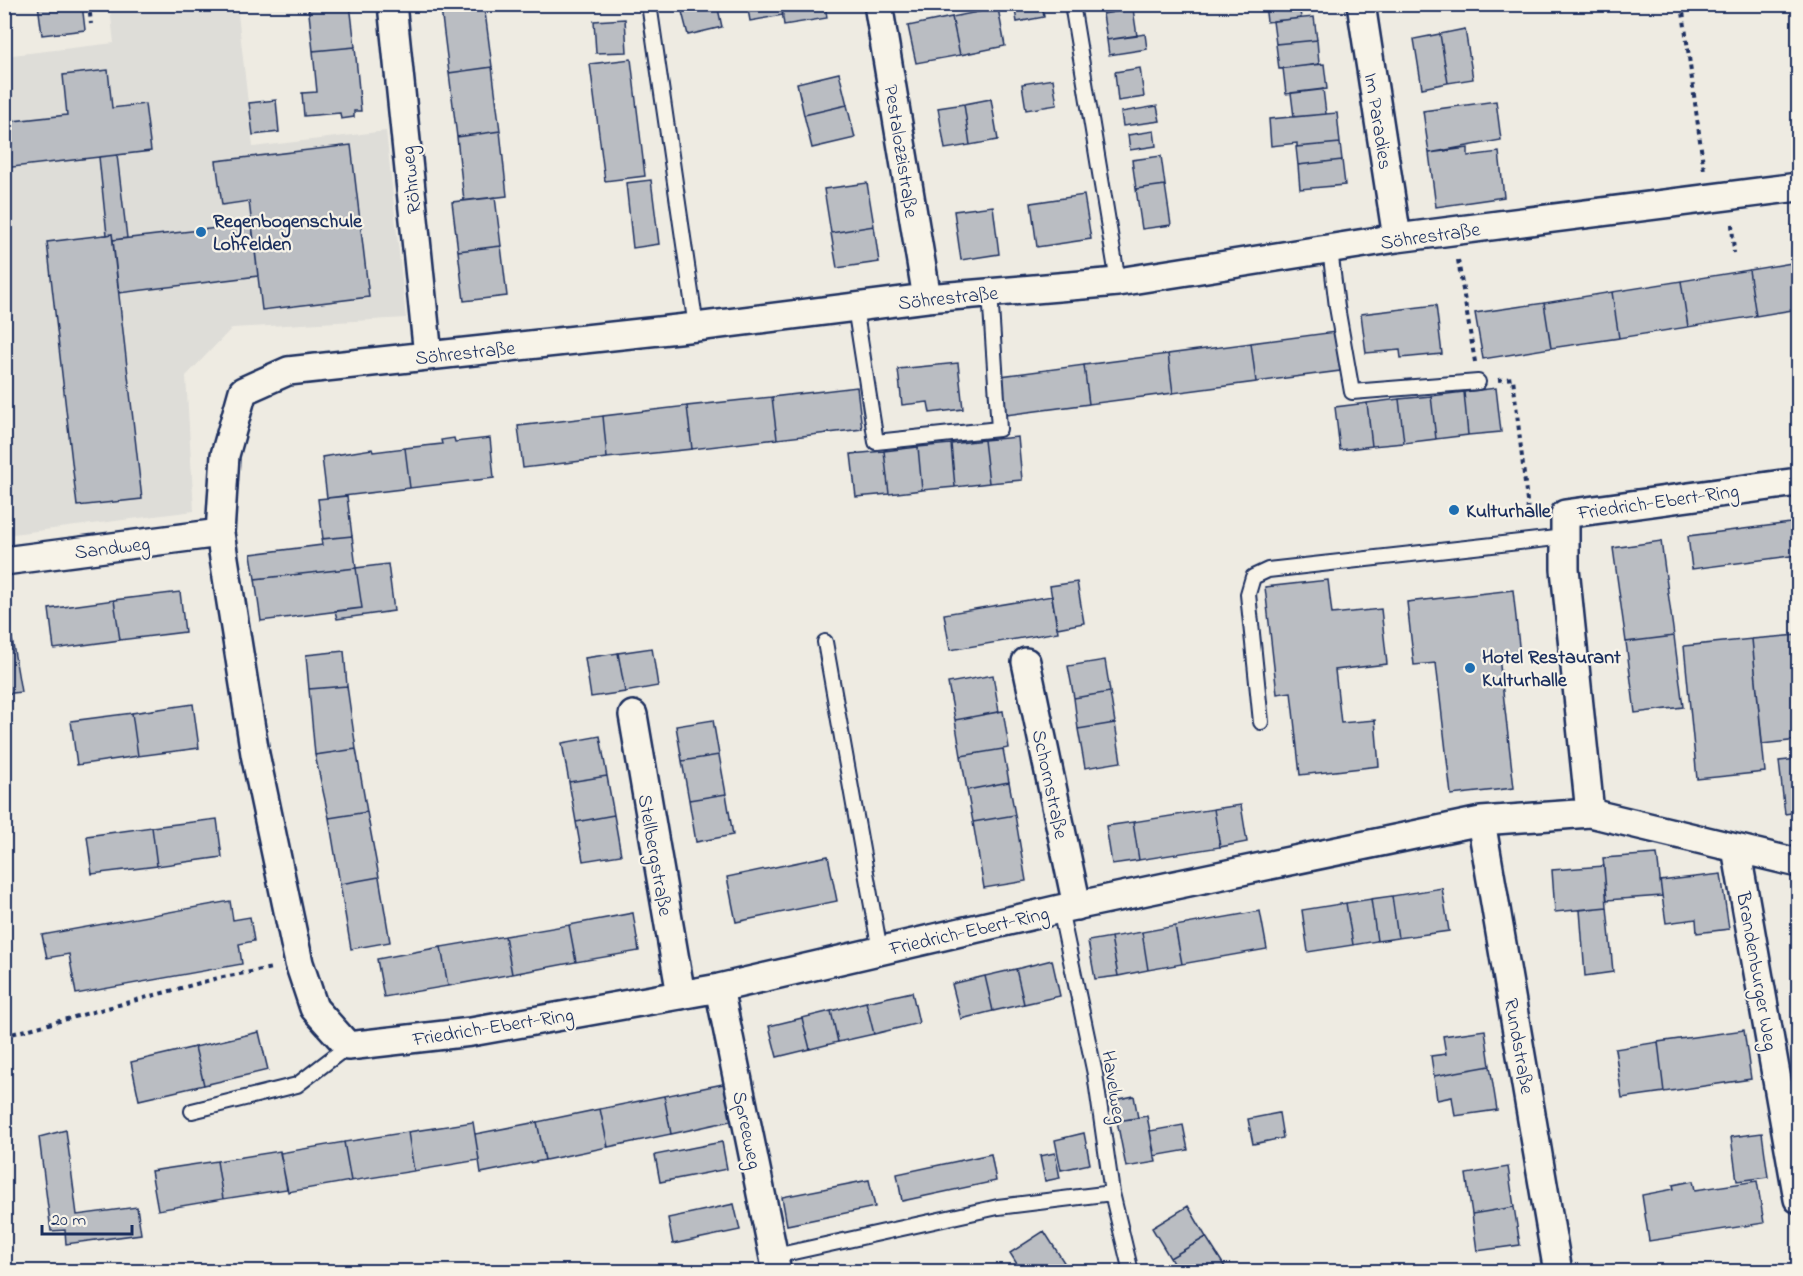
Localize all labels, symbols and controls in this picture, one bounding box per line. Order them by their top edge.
street label: Im Paradies [1355,71,1398,172]
street label: Pestalozzistraße [875,83,924,220]
street label: Röhrweg [395,144,431,215]
place label: Regenbogenschule Lohfelden [213,208,363,260]
street label: Söhrestraße [1379,216,1482,259]
marker: Regenbogenschule Lohfelden [194,225,208,239]
street label: Söhrestraße [897,280,1000,319]
street label: Söhrestraße [414,335,517,374]
street label: Friedrich-Ebert-Ring [1575,478,1741,530]
place label: Kulturhalle [1466,498,1552,527]
marker: Kulturhalle [1447,503,1461,517]
street label: Sandweg [73,530,152,569]
place label: Hotel Restaurant Kulturhalle [1482,644,1621,696]
marker: Hotel Restaurant Kulturhalle [1463,661,1477,675]
street label: Schornstraße [1023,727,1074,842]
street label: Stellbergstraße [628,792,679,919]
street label: Brandenburger Weg [1726,889,1784,1053]
street label: Friedrich-Ebert-Ring [886,900,1052,966]
street label: Rundstraße [1495,996,1540,1097]
street label: Friedrich-Ebert-Ring [410,1001,576,1057]
street label: Havelweg [1091,1049,1133,1126]
street label: Spreeweg [722,1089,768,1172]
scale bar [42,1198,132,1236]
text: 20 m [51,1208,86,1234]

